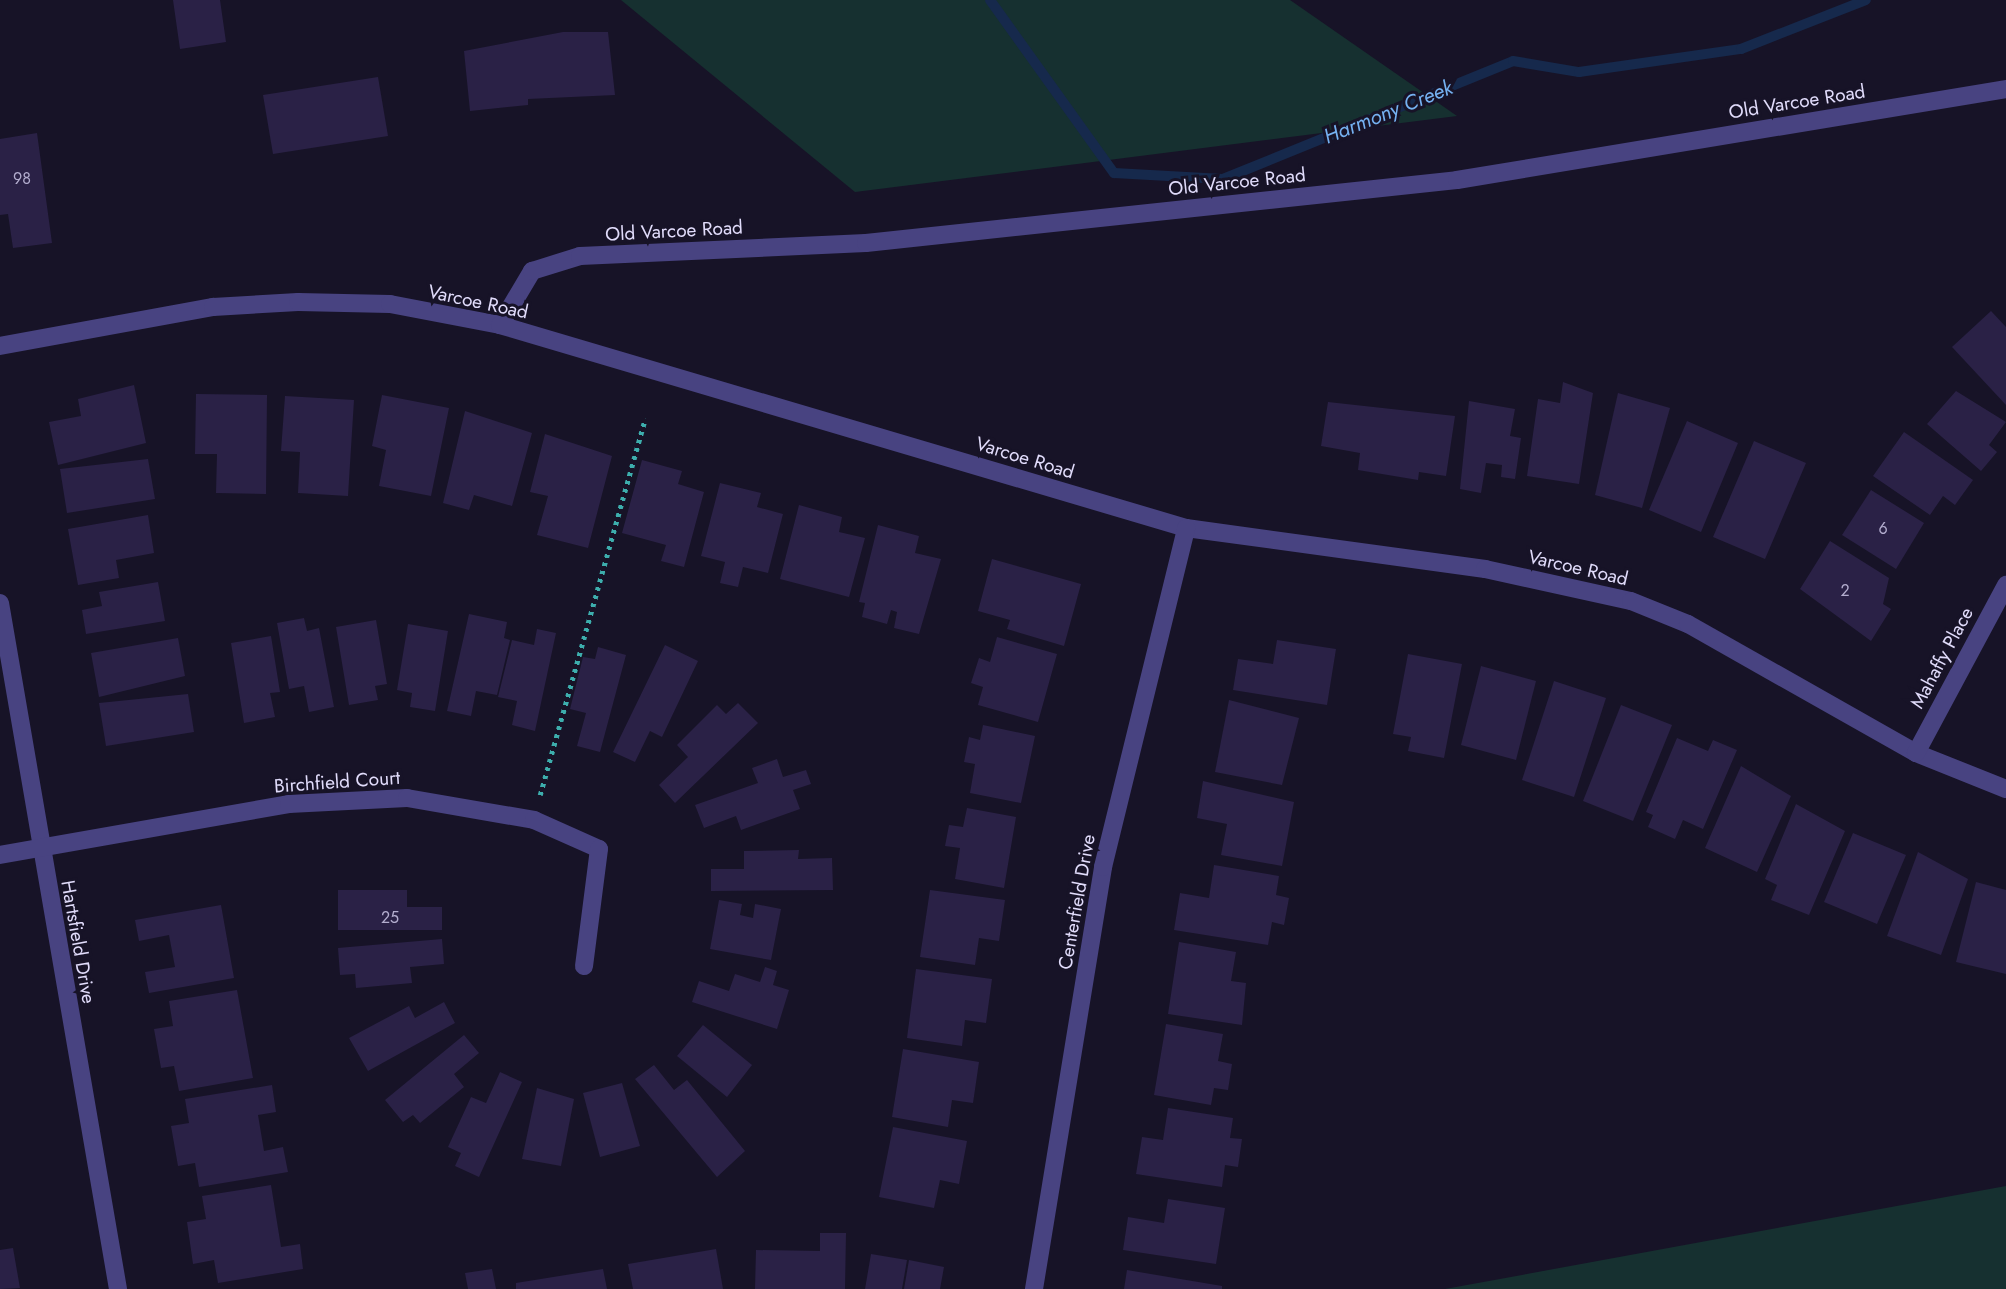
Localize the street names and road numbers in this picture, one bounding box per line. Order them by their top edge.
street label: Old Varcoe Road [1727,80,1867,124]
street label: Old Varcoe Road [1167,163,1307,201]
street label: Old Varcoe Road [605,216,743,246]
street label: Varcoe Road [426,280,530,324]
street label: Varcoe Road [973,432,1077,484]
street label: Varcoe Road [1526,545,1630,591]
street label: Mahaffy Place [1906,603,1978,713]
street label: Birchfield Court [273,766,401,798]
street label: Centerfield Drive [1054,833,1100,971]
street label: Hartsfield Drive [56,879,100,1005]

